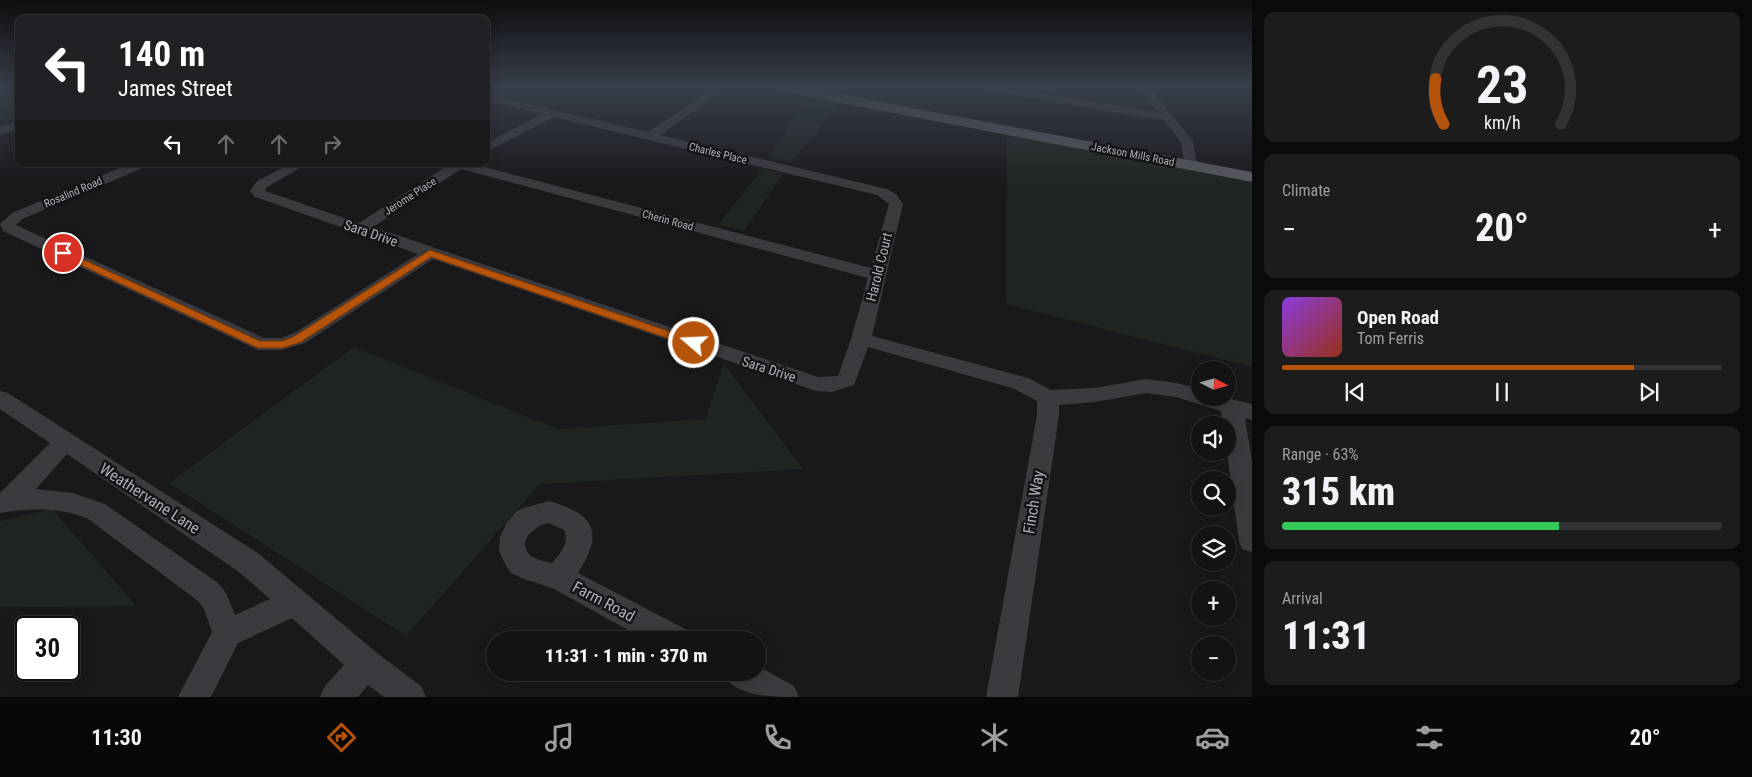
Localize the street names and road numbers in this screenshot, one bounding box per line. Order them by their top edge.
street label: Charles Place [687,140,748,167]
street label: Jackson Mills Road [1090,140,1176,169]
street label: Rosalind Road [42,174,104,211]
street label: Jerome Place [382,175,439,218]
street label: Cherin Road [641,207,695,234]
street label: Sara Drive [342,216,400,250]
street label: Harold Court [863,231,895,303]
street label: Sara Drive [740,353,798,385]
street label: Weathervane Lane [96,459,204,538]
street label: Finch Way [1019,469,1048,535]
street label: Farm Road [569,577,638,626]

